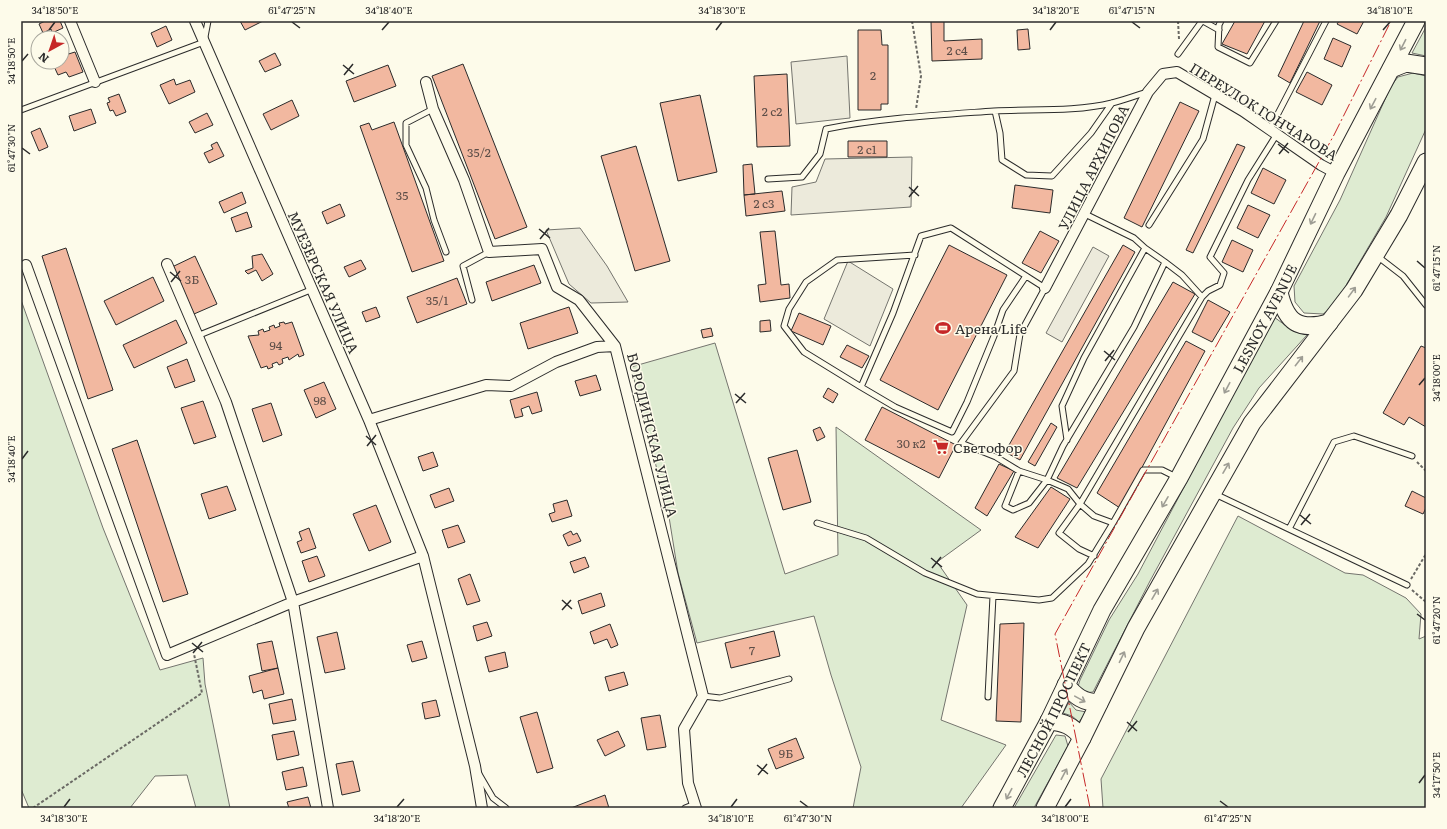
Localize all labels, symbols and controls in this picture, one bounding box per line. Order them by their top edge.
text: 34°18'50"E [32,2,79,17]
text: 61°47'25"N [268,2,316,17]
text: 34°18'40"E [365,2,413,17]
text: 34°18'30"E [698,2,746,17]
text: 34°18'20"E [1033,2,1079,17]
text: 61°47'15"N [1109,2,1155,17]
text: 34°18'10"E [1367,2,1413,17]
north arrow [30,30,70,70]
text: 34°18'50"E [3,38,18,85]
one-way arrow [1399,39,1407,51]
house number: 2 с4 [946,41,968,59]
text: N [34,49,52,68]
street label: ПЕРЕУЛОК ГОНЧАРОВА [1186,57,1342,165]
house number: 2 [870,66,876,84]
one-way arrow [1368,98,1376,110]
street label: УЛИЦА АРХИПОВА [1053,100,1134,233]
house number: 2 с2 [762,102,782,120]
text: 61°47'30"N [3,124,18,172]
house number: 2 с1 [857,140,877,158]
house number: 35/2 [467,143,491,161]
house number: 35 [396,186,408,204]
house number: 2 с3 [754,194,774,212]
street label: МУЕЗЕРСКАЯ УЛИЦА [284,208,365,357]
one-way arrow [1309,213,1316,225]
text: 61°47'15"N [1428,245,1443,291]
street label: LESNOY AVENUE [1227,260,1301,376]
house number: 3Б [185,270,199,288]
one-way arrow [1348,286,1357,297]
house number: 35/1 [426,291,448,309]
place label: Арена Life [955,318,1027,338]
sports icon: Арена Life [934,319,952,337]
house number: 94 [270,336,283,354]
street label: БОРОДИНСКАЯ УЛИЦА [623,350,683,520]
text: 34°18'00"E [1428,354,1443,402]
one-way arrow [1295,356,1303,367]
one-way arrow [1223,382,1230,394]
house number: 98 [314,391,327,409]
house number: 30 к2 [896,434,926,452]
text: 34°18'40"E [3,435,18,483]
place label: Светофор [953,437,1022,457]
supermarket icon: Светофор [932,438,950,456]
one-way arrow [1223,463,1231,475]
one-way arrow [1160,496,1168,508]
one-way arrow [1152,588,1160,600]
text: 61°47'20"N [1428,596,1443,644]
street label: ЛЕСНОЙ ПРОСПЕКТ [1011,639,1095,780]
house number: 7 [749,641,755,659]
one-way arrow [1119,651,1126,663]
one-way arrow [1074,695,1086,703]
house number: 9Б [779,744,793,762]
text: 34°17'50"E [1428,752,1443,798]
one-way arrow [1060,768,1068,780]
one-way arrow [1005,788,1012,800]
text: 34°18'30"E [40,810,88,825]
text: 34°18'20"E [374,810,420,825]
text: 34°18'10"E [708,810,754,825]
text: 61°47'30"N [784,810,832,825]
text: 34°18'00"E [1041,810,1089,825]
text: 61°47'25"N [1204,810,1252,825]

